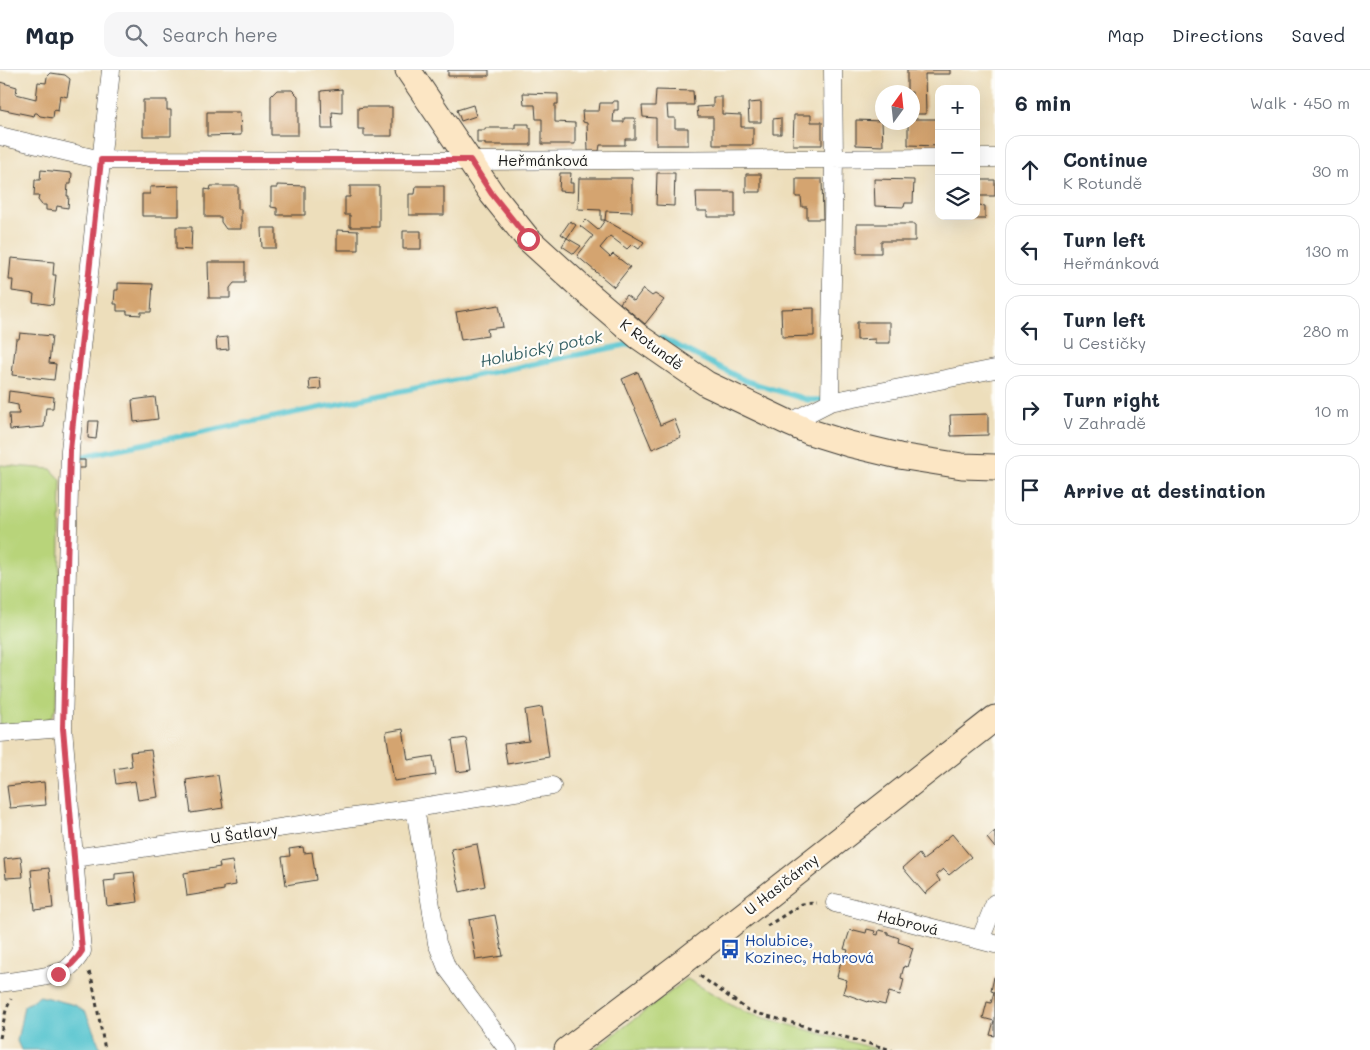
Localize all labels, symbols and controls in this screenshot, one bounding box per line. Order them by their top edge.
search box [104,12,454,57]
text: Map [25,19,74,50]
icon: search [122,21,150,49]
text: Search here [162,22,278,47]
text: Map [1107,23,1144,47]
text: Directions [1172,23,1264,47]
text: Saved [1292,23,1345,47]
north arrow [875,85,920,130]
map controls [935,85,980,220]
button: + [935,85,980,130]
text: 6 min [1015,89,1071,116]
text: Walk · 450 m [1250,92,1350,113]
button: − [935,130,980,175]
text: Continue [1063,147,1148,172]
street label: Heřmánková [498,150,588,170]
icon: ahead [1016,156,1044,184]
text: 30 m [1312,160,1349,181]
text: K Rotundě [1063,172,1142,193]
button: layers [935,175,980,220]
text: Turn left [1063,227,1146,252]
route start [517,228,540,251]
icon: left [1016,236,1044,264]
text: 130 m [1305,240,1349,261]
text: Heřmánková [1063,252,1160,273]
text: Turn left [1063,307,1146,332]
street label: K Rotundě [616,314,688,374]
icon: left [1016,316,1044,344]
text: 280 m [1303,320,1349,341]
water label: Holubický potok [478,325,605,371]
text: U Cestičky [1063,332,1146,353]
text: Turn right [1063,387,1160,412]
icon: right [1016,396,1044,424]
text: 10 m [1314,400,1349,421]
text: V Zahradě [1063,412,1146,433]
icon: arrive [1016,476,1044,504]
text: Arrive at destination [1063,478,1266,503]
street label: U Šatlavy [209,818,279,848]
street label: U Hasičárny [740,849,822,919]
street label: Habrová [875,905,941,939]
place label: Holubice, Kozinec, Habrová [745,930,874,967]
bus stop icon: Holubice, Kozinec, Habrová [719,938,741,960]
route end [47,963,70,986]

